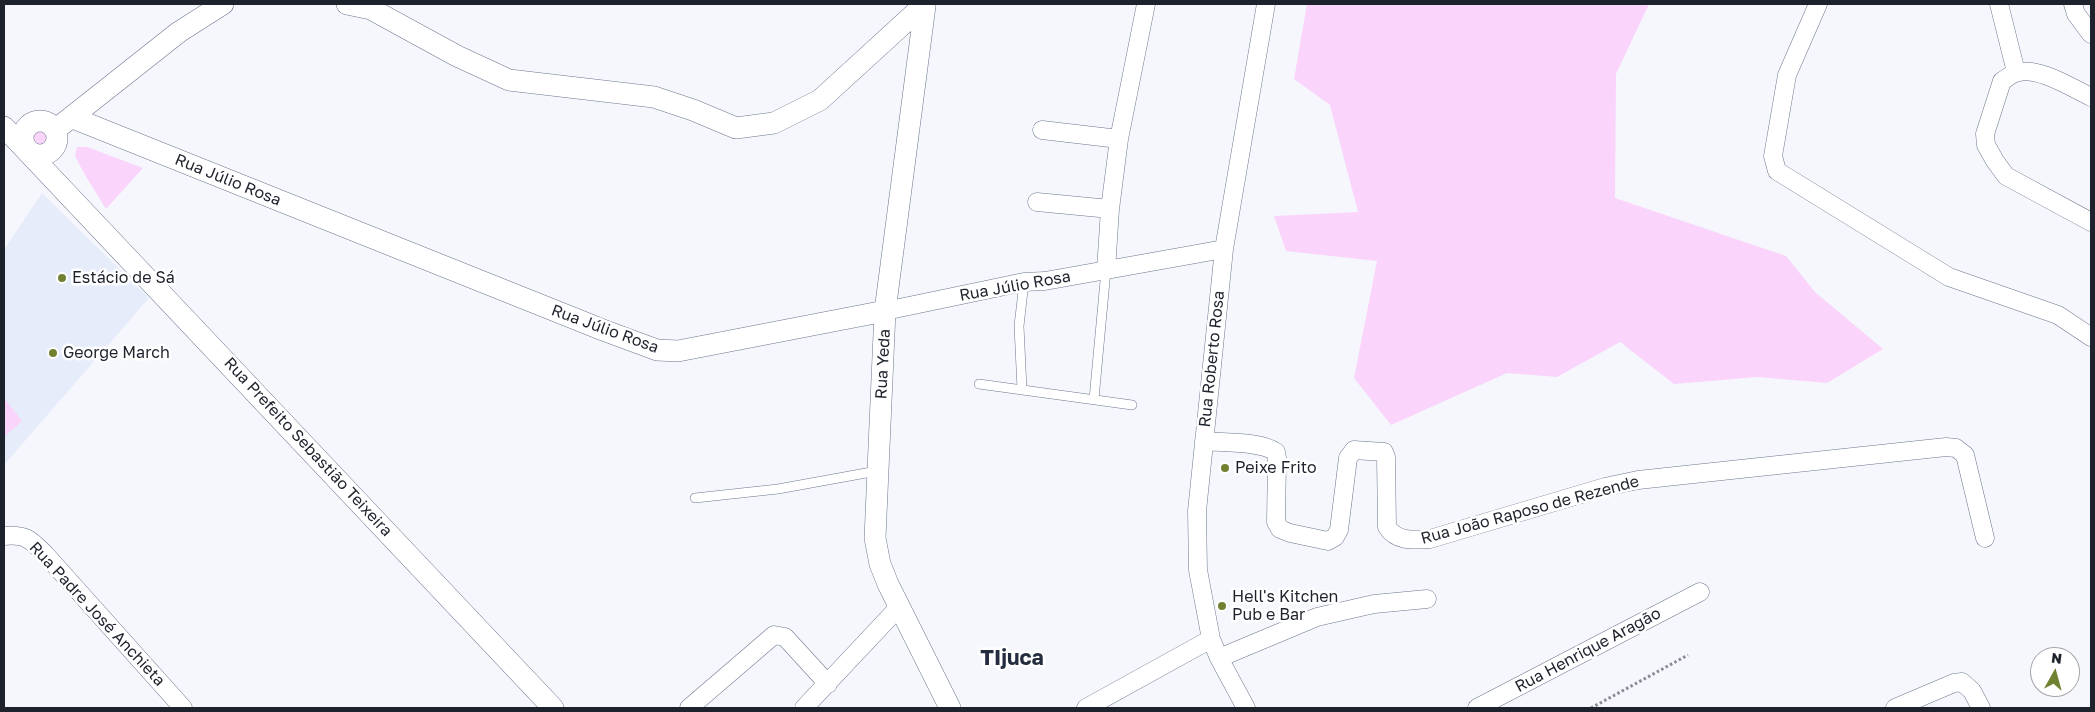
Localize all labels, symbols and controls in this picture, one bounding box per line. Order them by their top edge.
street label: Rua Júlio Rosa [172,150,284,210]
street label: Rua Júlio Rosa [958,267,1072,305]
place label: Estácio de Sá [72,268,175,288]
marker: Estácio de Sá [56,272,68,284]
street label: Rua Roberto Rosa [1195,290,1229,428]
street label: Rua Júlio Rosa [549,301,661,357]
street label: Rua Yeda [872,328,894,400]
place label: George March [63,343,170,363]
marker: George March [47,347,59,359]
street label: Rua Prefeito Sebastião Teixeira [220,354,396,540]
place label: Peixe Frito [1235,458,1317,478]
marker: Peixe Frito [1219,462,1231,474]
street label: Rua João Raposo de Rezende [1419,472,1641,548]
street label: Rua Padre José Anchieta [25,538,169,690]
place label: Hell's Kitchen Pub e Bar [1232,587,1338,625]
marker: Hell's Kitchen Pub e Bar [1216,600,1228,612]
street label: Rua Henrique Aragão [1512,603,1664,697]
district label: TIjuca [980,645,1044,671]
north arrow [2030,647,2080,697]
text: N [2050,649,2063,667]

